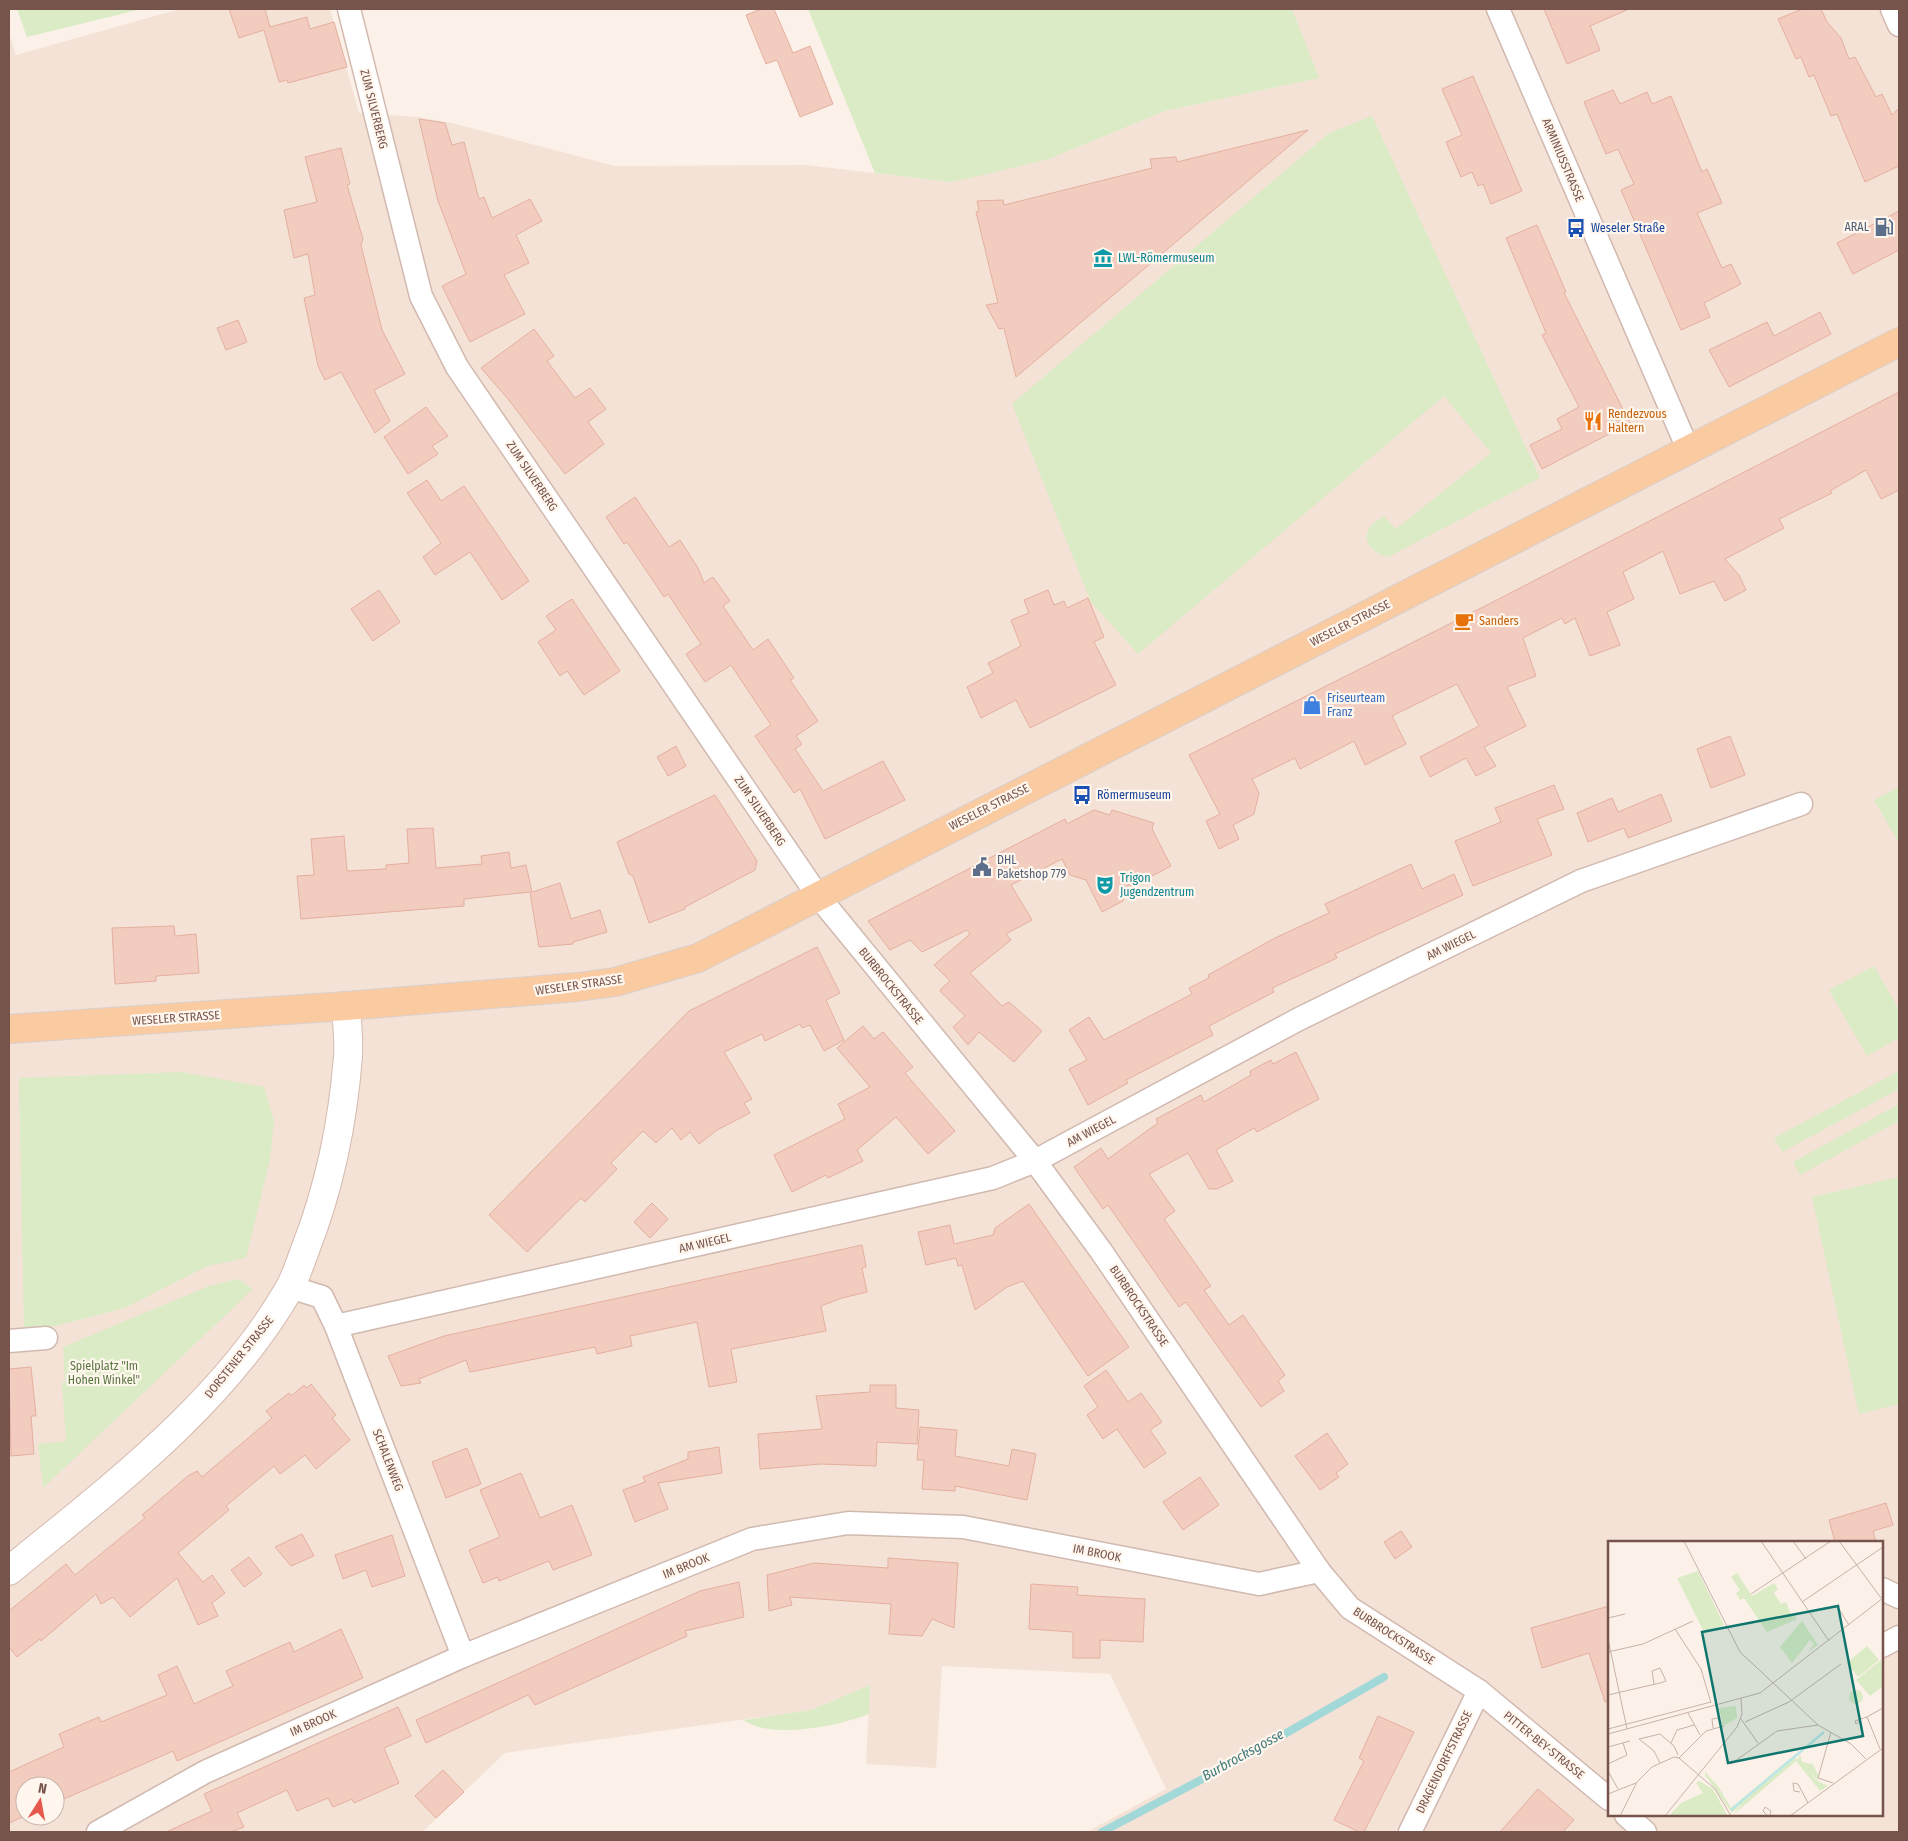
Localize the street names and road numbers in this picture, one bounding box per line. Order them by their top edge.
street label: ZUM SILVERBERG [357,68,391,150]
street label: ARMINIUSSTRASSE [1539,116,1587,204]
street label: ZUM SILVERBERG [503,438,561,514]
street label: WESELER STRASSE [1308,597,1393,649]
street label: ZUM SILVERBERG [731,773,789,849]
street label: WESELER STRASSE [947,781,1032,833]
street label: AM WIEGEL [1424,927,1479,963]
street label: BURBROCKSTRASSE [856,945,926,1027]
street label: WESELER STRASSE [535,972,624,998]
street label: WESELER STRASSE [132,1008,221,1028]
street label: AM WIEGEL [1064,1112,1118,1150]
street label: AM WIEGEL [678,1230,733,1256]
street label: BURBROCKSTRASSE [1107,1263,1171,1349]
street label: DORSTENER STRASSE [202,1313,277,1401]
street label: SCHALENWEG [370,1427,406,1493]
street label: IM BROOK [1072,1541,1123,1565]
street label: IM BROOK [661,1550,712,1582]
street label: BURBROCKSTRASSE [1351,1604,1438,1668]
street label: IM BROOK [288,1706,339,1739]
street label: DRAGENDORFFSTRASSE [1413,1708,1475,1816]
street label: PITTER-BEY-STRASSE [1501,1708,1587,1782]

